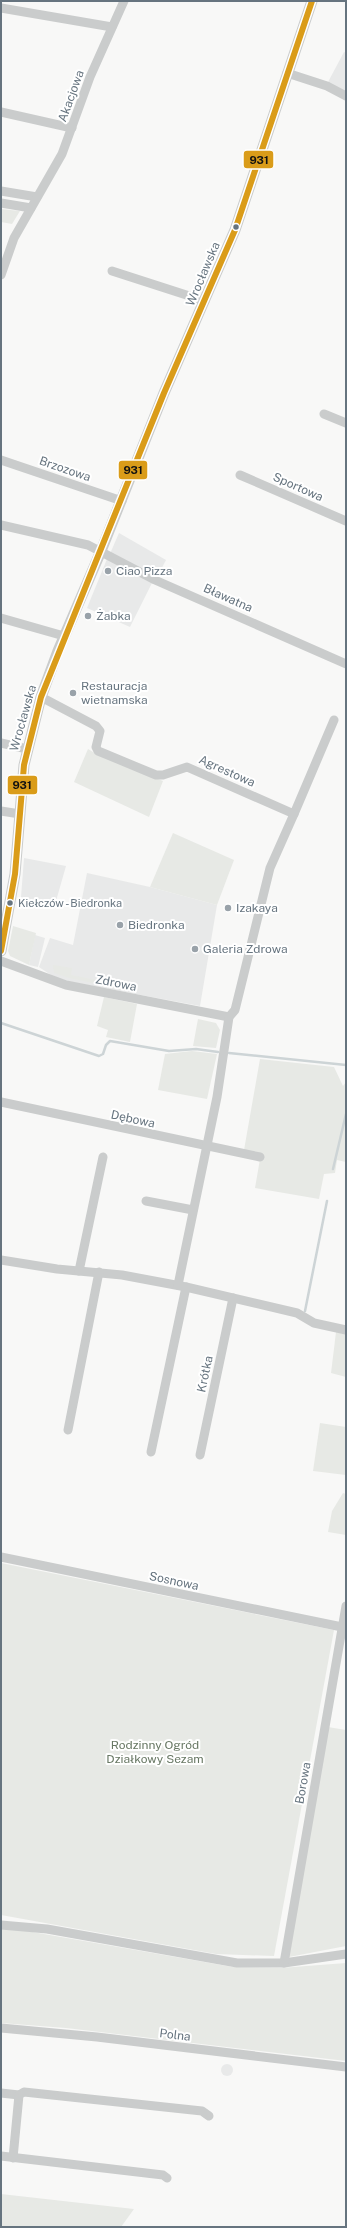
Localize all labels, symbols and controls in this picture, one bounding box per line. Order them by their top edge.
street label: Akacjowa [55,68,87,124]
line badge: 931 [243,150,274,169]
text: 931 [249,154,269,166]
unlabelled marker [231,222,241,232]
street label: Wrocławska [183,240,223,308]
street label: Brzozowa [37,454,93,484]
line badge: 931 [118,460,148,480]
text: 931 [123,464,143,476]
street label: Sportowa [271,470,325,504]
place label: Ciao Pizza [116,564,172,578]
marker: Ciao Pizza [103,566,113,576]
street label: Bławatna [201,581,255,615]
place label: Żabka [96,609,131,623]
marker: Żabka [83,611,93,621]
place label: Restauracja wietnamska [81,679,148,707]
street label: Wrocławska [7,683,39,753]
marker: Restauracja wietnamska [68,688,78,698]
street label: Agrestowa [197,752,257,790]
line badge: 931 [7,775,38,795]
text: 931 [12,779,32,791]
place label: Kiełczów - Biedronka [18,897,122,909]
marker: Kiełczów - Biedronka [5,898,15,908]
place label: Izakaya [236,901,278,915]
marker: Izakaya [223,903,233,913]
place label: Biedronka [128,918,185,932]
marker: Biedronka [115,920,125,930]
place label: Galeria Zdrowa [203,942,288,956]
marker: Galeria Zdrowa [190,944,200,954]
street label: Zdrowa [94,972,138,994]
street label: Dębowa [110,1107,156,1131]
street label: Krótka [194,1354,216,1394]
street label: Sosnowa [148,1569,200,1593]
park label: Rodzinny Ogród Działkowy Sezam [106,1738,204,1766]
street label: Borowa [292,1761,314,1805]
street label: Polna [159,2026,191,2044]

